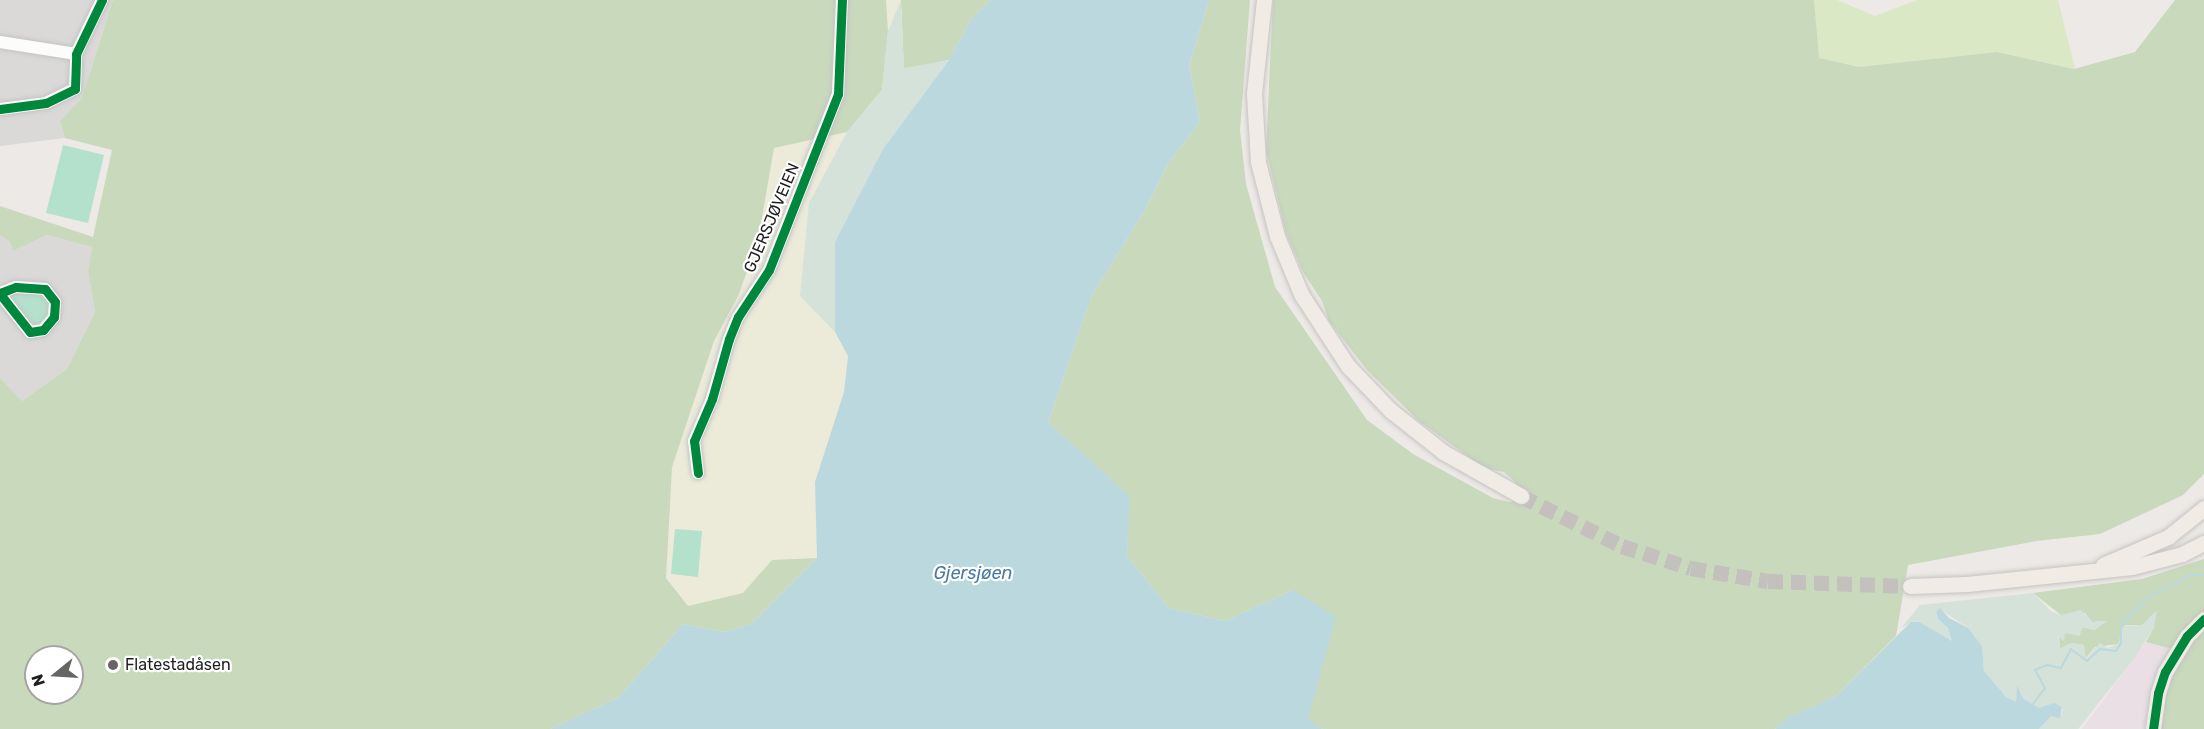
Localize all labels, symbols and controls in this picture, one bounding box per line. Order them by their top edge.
street label: GJERSJØVEIEN [740,160,804,276]
water label: Gjersjøen [934,562,1012,584]
north arrow [24,645,84,705]
place label: Flatestadåsen [125,655,231,675]
marker: Flatestadåsen [106,658,120,672]
text: N [27,672,49,689]

